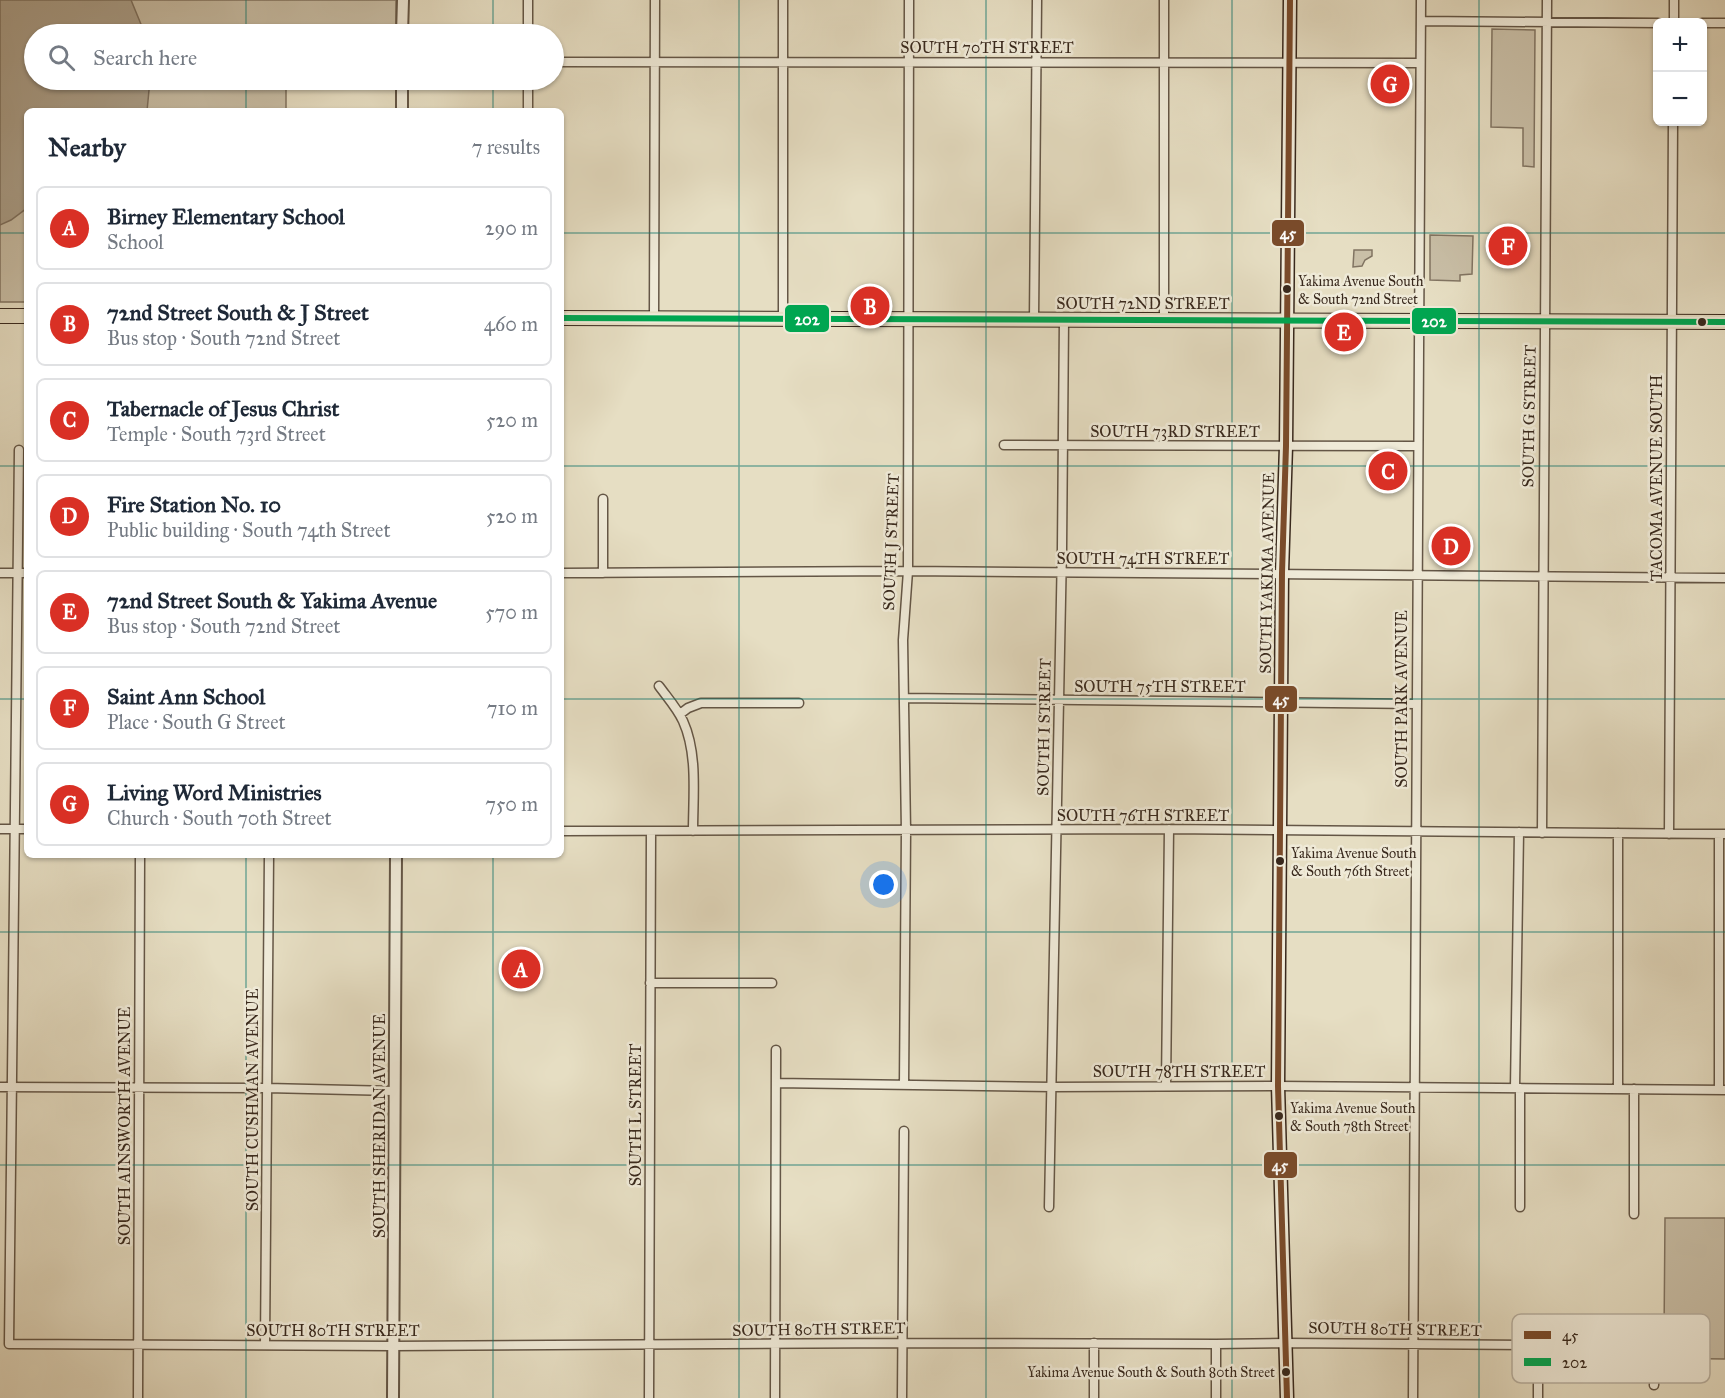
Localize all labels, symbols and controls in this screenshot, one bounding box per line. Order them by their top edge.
map controls [1653,18,1707,126]
button: + [1653,18,1707,72]
search box [24,24,564,90]
street label: SOUTH 70TH STREET [900,38,1074,57]
icon: search [45,41,78,74]
text: Search here [93,44,197,71]
pin: G [1370,62,1410,106]
button: − [1653,72,1707,126]
text: Nearby [48,131,126,163]
text: 7 results [472,135,540,159]
text: Birney Elementary School [107,203,345,230]
text: A [63,216,76,240]
text: 290 m [485,216,538,240]
line badge: 45 [1271,219,1305,247]
text: 45 [1280,224,1297,244]
pin: F [1488,224,1528,268]
text: School [107,230,164,254]
place label: Yakima Avenue South & South 72nd Street [1298,273,1424,308]
marker: Yakima Avenue South & South 72nd Street [1281,283,1293,295]
pin: B [850,284,890,328]
street label: SOUTH 72ND STREET [1056,294,1230,313]
text: 72nd Street South & J Street [107,299,369,326]
line badge: 202 [784,304,830,333]
line badge: 202 [1411,307,1457,335]
text: 202 [794,310,821,329]
pin: E [1324,310,1364,354]
text: B [63,312,76,336]
text: 460 m [484,312,538,336]
text: 202 [1421,312,1448,331]
unlabelled marker [1696,316,1708,328]
text: Bus stop · South 72nd Street [107,326,340,350]
street label: SOUTH G STREET [1518,345,1540,487]
street label: TACOMA AVENUE SOUTH [1647,375,1666,581]
text: Tabernacle of Jesus Christ [107,395,339,422]
text: C [63,408,76,432]
text: 520 m [486,408,538,432]
text: Temple · South 73rd Street [107,422,326,446]
street label: SOUTH 73RD STREET [1090,422,1260,441]
pin: C [1368,448,1408,494]
street label: SOUTH YAKIMA AVENUE [1256,472,1278,674]
street label: SOUTH J STREET [879,473,904,611]
text: Fire Station No. 10 [107,491,281,518]
text: D [62,504,77,528]
text: 520 m [486,504,538,528]
text: Public building · South 74th Street [107,518,391,542]
pin: D [1432,524,1470,568]
street label: SOUTH 74TH STREET [1057,549,1229,568]
text: 72nd Street South & Yakima Avenue [107,587,437,614]
text: E [62,600,77,624]
text: 570 m [485,600,538,624]
street label: SOUTH PARK AVENUE [1392,610,1411,788]
text: Bus stop · South 72nd Street [107,614,340,638]
street label: SOUTH I STREET [1033,658,1055,796]
street label: SOUTH 75TH STREET [1074,677,1246,696]
text: Saint Ann School [107,683,265,710]
line badge: 45 [1264,685,1298,713]
text: 45 [1273,690,1290,710]
text: F [63,696,76,720]
text: 710 m [487,696,538,720]
text: Place · South G Street [107,710,286,734]
text: Living Word Ministries [107,779,322,806]
text: G [62,792,77,816]
text: 750 m [485,792,538,816]
text: Church · South 70th Street [107,806,332,830]
street label: SOUTH 76TH STREET [1057,806,1229,825]
place label: Yakima Avenue South & South 76th Street [1291,845,1417,880]
marker: Yakima Avenue South & South 76th Street [1274,855,1286,867]
your location [869,870,898,899]
pin: A [502,946,540,992]
street label: SOUTH CUSHMAN AVENUE [243,989,262,1211]
street label: SOUTH AINSWORTH AVENUE [115,1007,134,1245]
street label: SOUTH SHERIDAN AVENUE [370,1014,389,1238]
street label: SOUTH L STREET [626,1044,645,1186]
street label: SOUTH 78TH STREET [1093,1062,1265,1081]
place label: Yakima Avenue South & South 78th Street [1290,1100,1416,1135]
marker: Yakima Avenue South & South 78th Street [1273,1110,1285,1122]
line badge: 45 [1263,1151,1298,1179]
text: 45 [1272,1156,1289,1176]
legend [1512,1314,1710,1383]
street label: SOUTH 80TH STREET [732,1318,906,1340]
street label: SOUTH 80TH STREET [1308,1318,1482,1340]
street label: SOUTH 80TH STREET [246,1321,420,1340]
text: 45 [1562,1326,1579,1345]
text: 202 [1562,1353,1587,1372]
place label: Yakima Avenue South & South 80th Street [1027,1364,1275,1381]
marker: Yakima Avenue South & South 80th Street [1280,1366,1292,1378]

